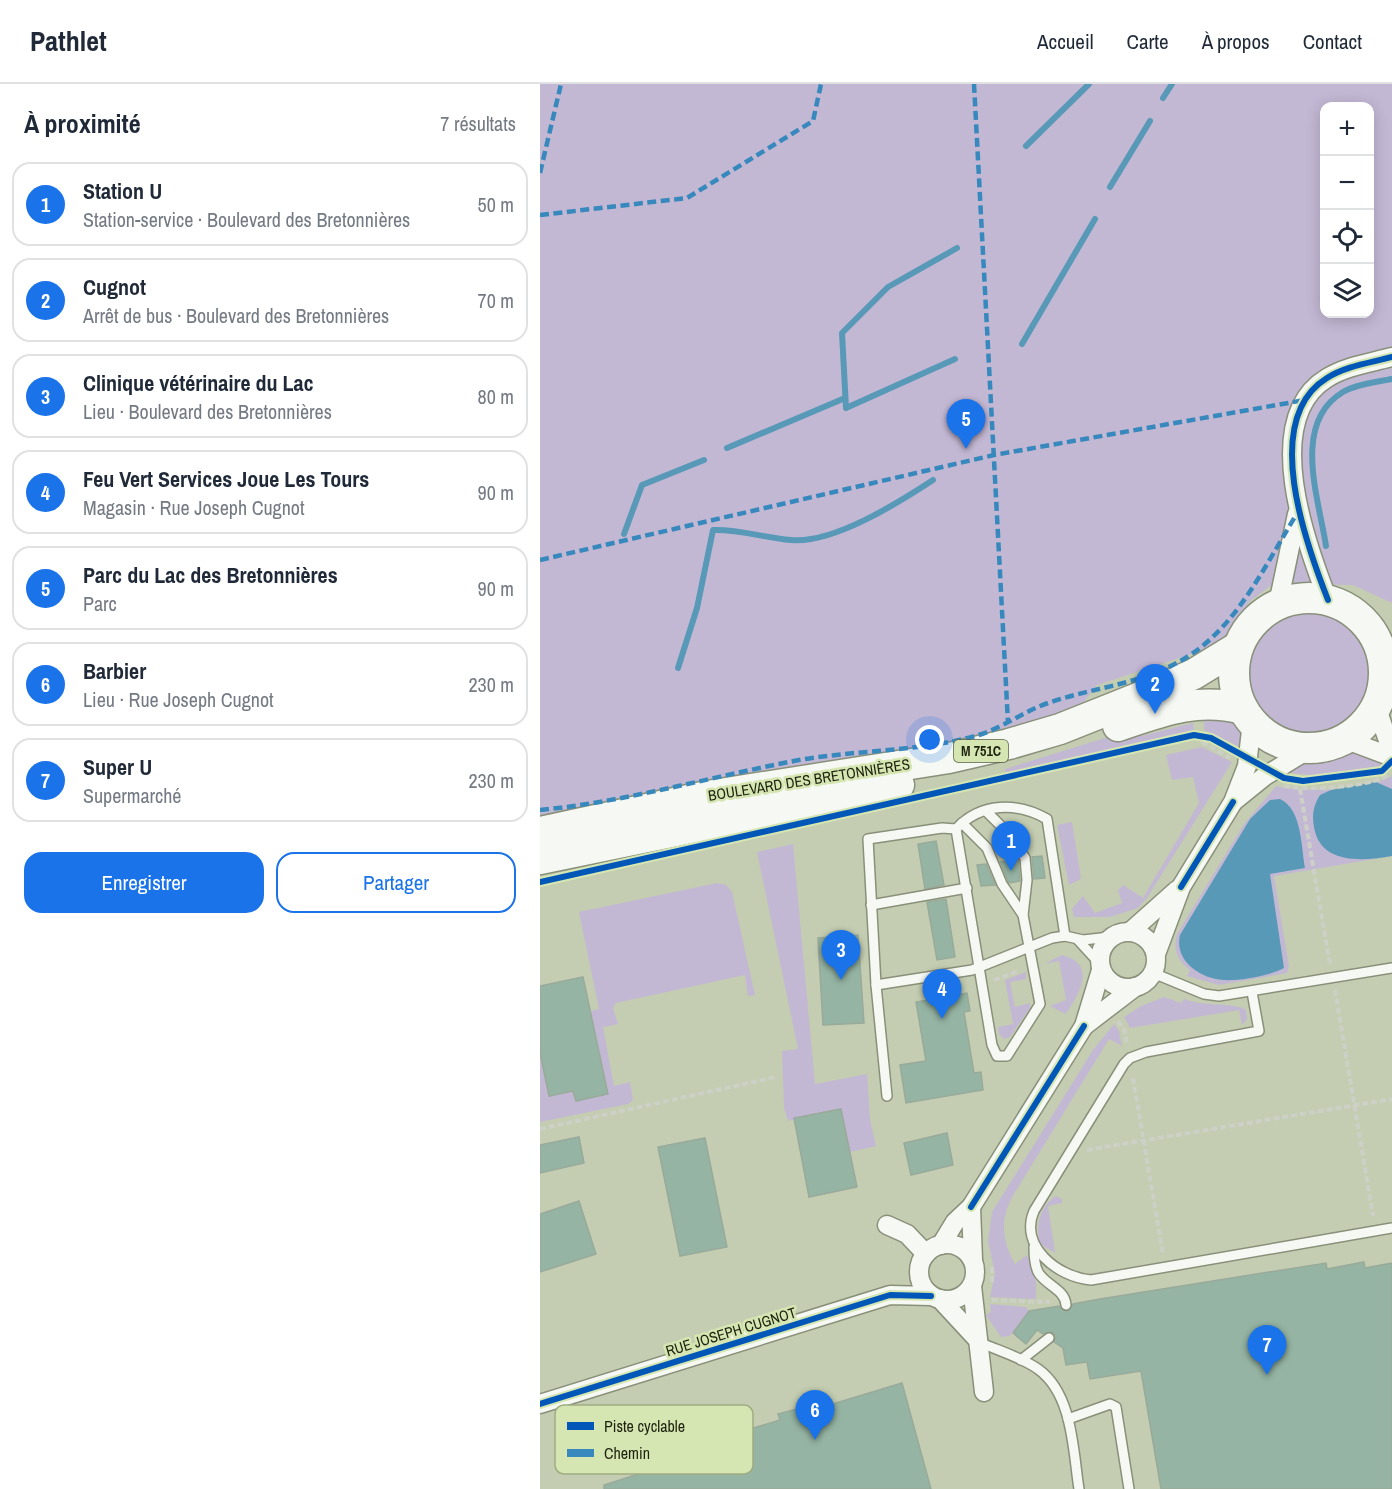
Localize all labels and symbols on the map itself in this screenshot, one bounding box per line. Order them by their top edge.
pin: 5 [946,400,986,449]
pin: 2 [1136,664,1174,714]
your location [915,725,944,754]
road number: M 751C [954,740,1008,762]
street label: BOULEVARD DES BRETONNIÈRES [707,753,911,806]
pin: 1 [992,822,1030,871]
pin: 3 [822,930,860,980]
pin: 4 [922,970,962,1019]
street label: RUE JOSEPH CUGNOT [663,1302,799,1361]
pin: 7 [1248,1326,1286,1375]
pin: 6 [796,1390,834,1440]
legend [555,1405,753,1474]
text: Piste cyclable [604,1415,685,1437]
text: Chemin [604,1442,650,1464]

